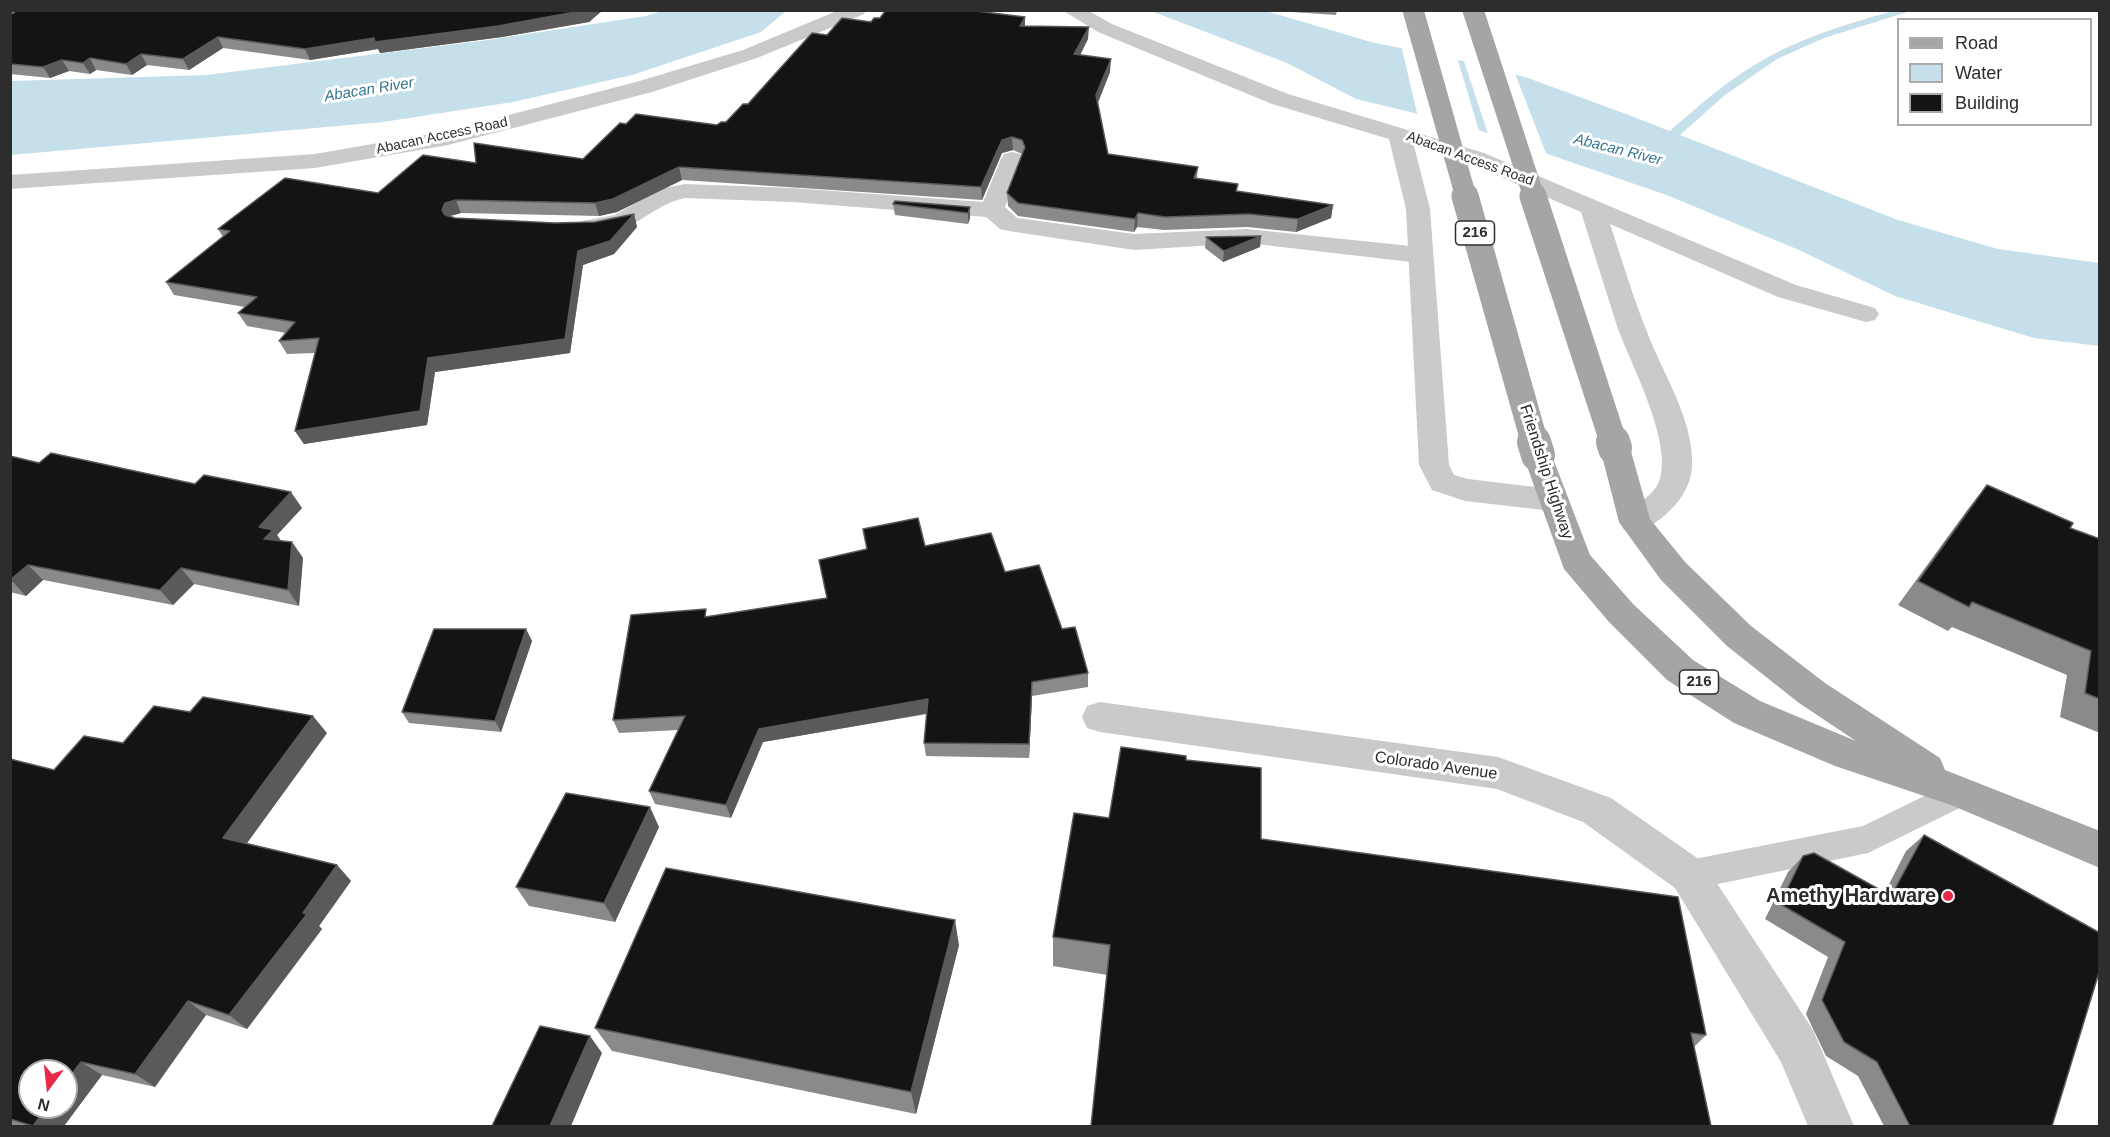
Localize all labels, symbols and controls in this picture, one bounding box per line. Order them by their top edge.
legend [1897,18,2092,126]
text: Road [1955,33,1998,53]
text: Water [1955,63,2002,83]
water label: Abacan River [323,74,415,106]
text: Building [1955,93,2019,113]
street label: Abacan Access Road [375,114,509,158]
street label: Abacan Access Road [1404,128,1536,190]
water label: Abacan River [1572,130,1664,170]
road number: 216 [1456,221,1494,245]
street label: Friendship Highway [1515,402,1577,542]
road number: 216 [1680,670,1718,694]
street label: Colorado Avenue [1374,748,1498,784]
place label: Amethy Hardware [1766,884,1936,908]
marker: Amethy Hardware [1941,889,1955,903]
north arrow [18,1059,78,1119]
text: N [36,1095,52,1115]

